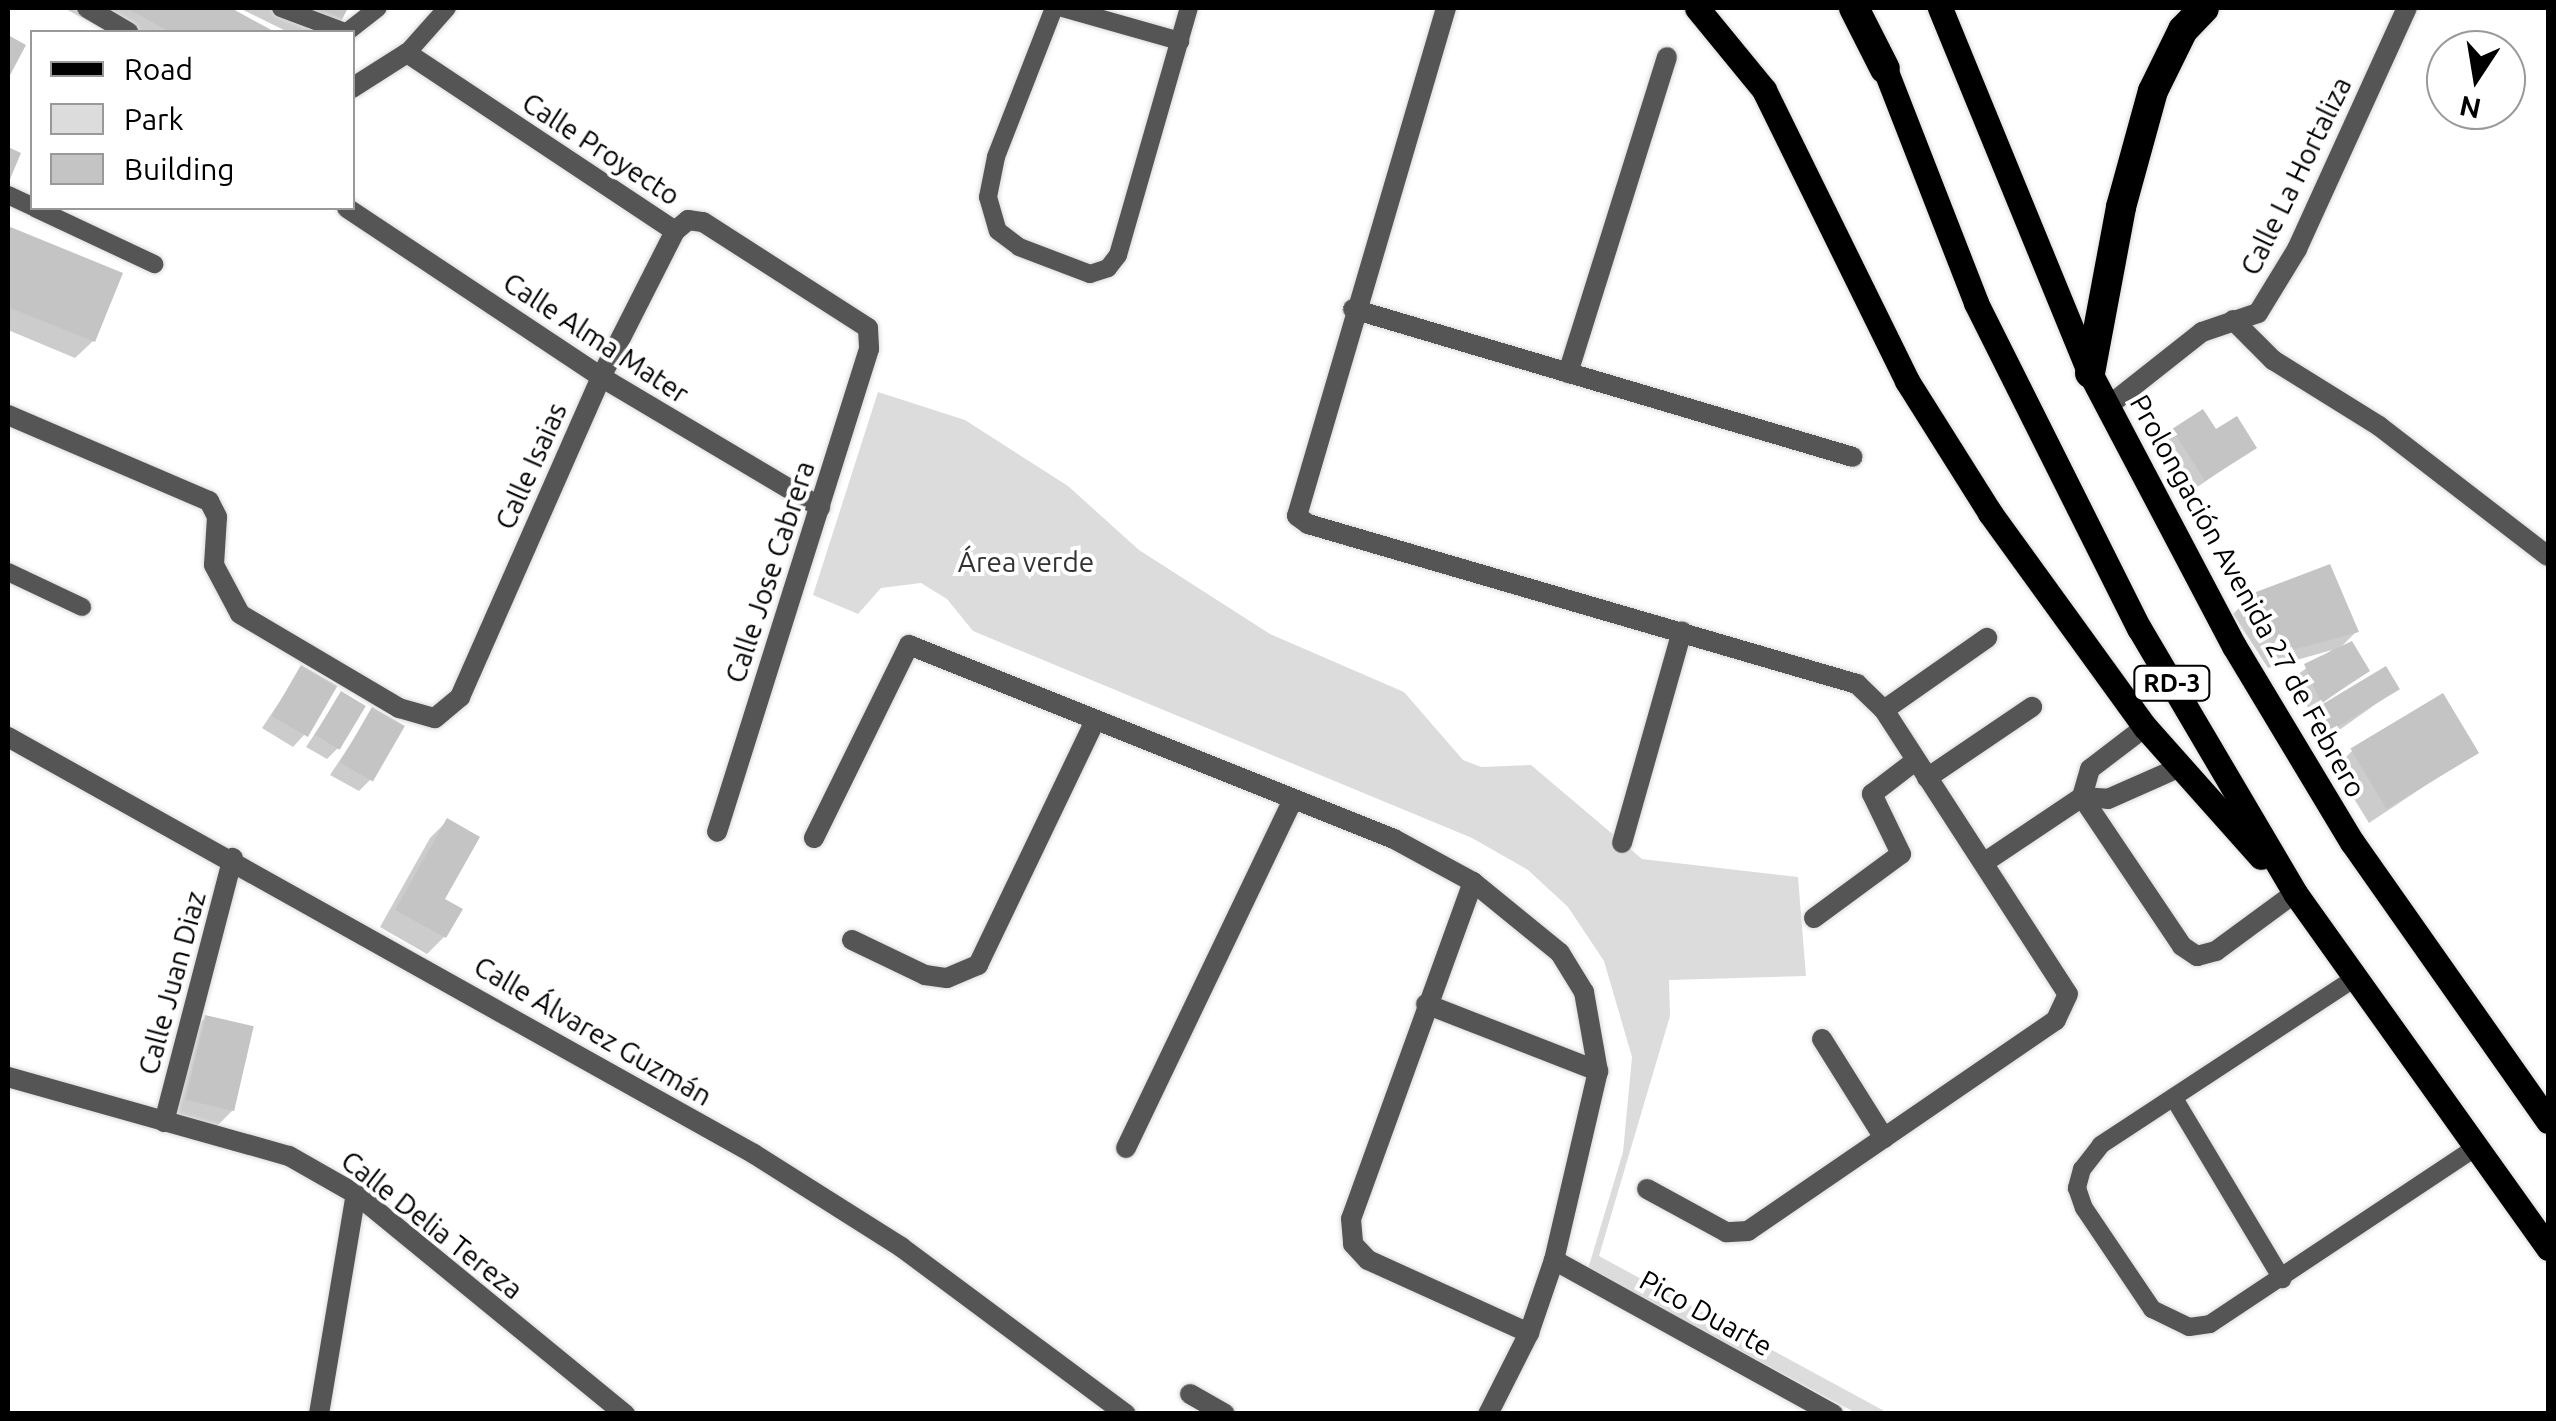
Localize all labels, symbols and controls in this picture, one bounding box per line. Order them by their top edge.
legend [30,30,355,210]
north arrow [2426,30,2526,130]
text: Road [124,52,193,86]
street label: Calle La Hortaliza [2233,71,2359,281]
street label: Calle Proyecto [516,86,686,212]
text: N [2457,91,2484,125]
text: Park [124,102,184,136]
text: Building [124,152,235,186]
street label: Calle Alma Mater [497,266,695,410]
street label: Prolongación Avenida 27 de Febrero [2123,389,2373,803]
street label: Calle Isaias [488,397,574,535]
street label: Calle Jose Cabrera [718,457,822,687]
park label: Área verde [958,545,1094,579]
road number: RD-3 [2132,663,2212,703]
street label: Calle Juan Diaz [131,888,213,1078]
street label: Calle Álvarez Guzmán [468,949,718,1113]
street label: Calle Delia Tereza [334,1144,530,1306]
street label: Pico Duarte [1634,1263,1778,1363]

